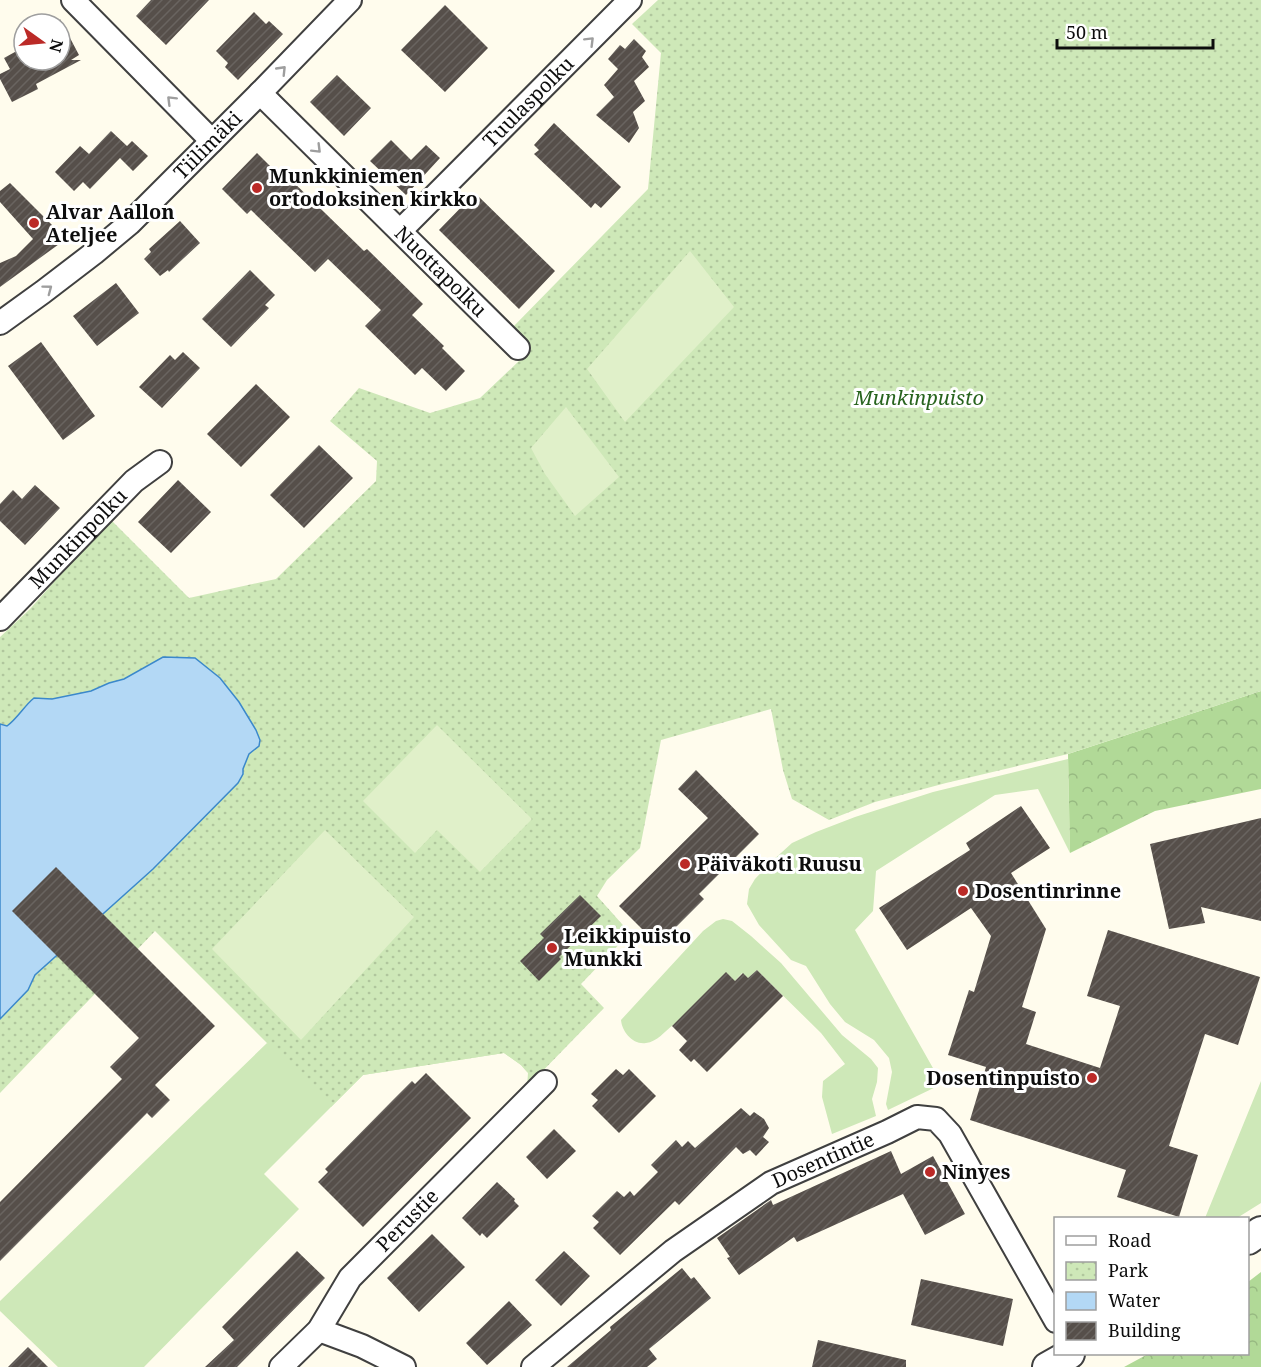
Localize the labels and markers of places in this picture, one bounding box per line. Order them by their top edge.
place label: Munkkiniemen ortodoksinen kirkko [269,162,478,212]
marker: Munkkiniemen ortodoksinen kirkko [250,181,264,195]
place label: Alvar Aallon Ateljee [46,198,175,248]
marker: Alvar Aallon Ateljee [27,216,41,230]
place label: Päiväkoti Ruusu [697,850,862,877]
marker: Päiväkoti Ruusu [678,857,692,871]
place label: Dosentinrinne [975,877,1121,904]
marker: Dosentinrinne [956,884,970,898]
place label: Leikkipuisto Munkki [564,922,691,972]
marker: Leikkipuisto Munkki [545,941,559,955]
place label: Dosentinpuisto [926,1064,1080,1091]
marker: Dosentinpuisto [1085,1071,1099,1085]
place label: Ninyes [942,1158,1010,1185]
marker: Ninyes [923,1165,937,1179]

